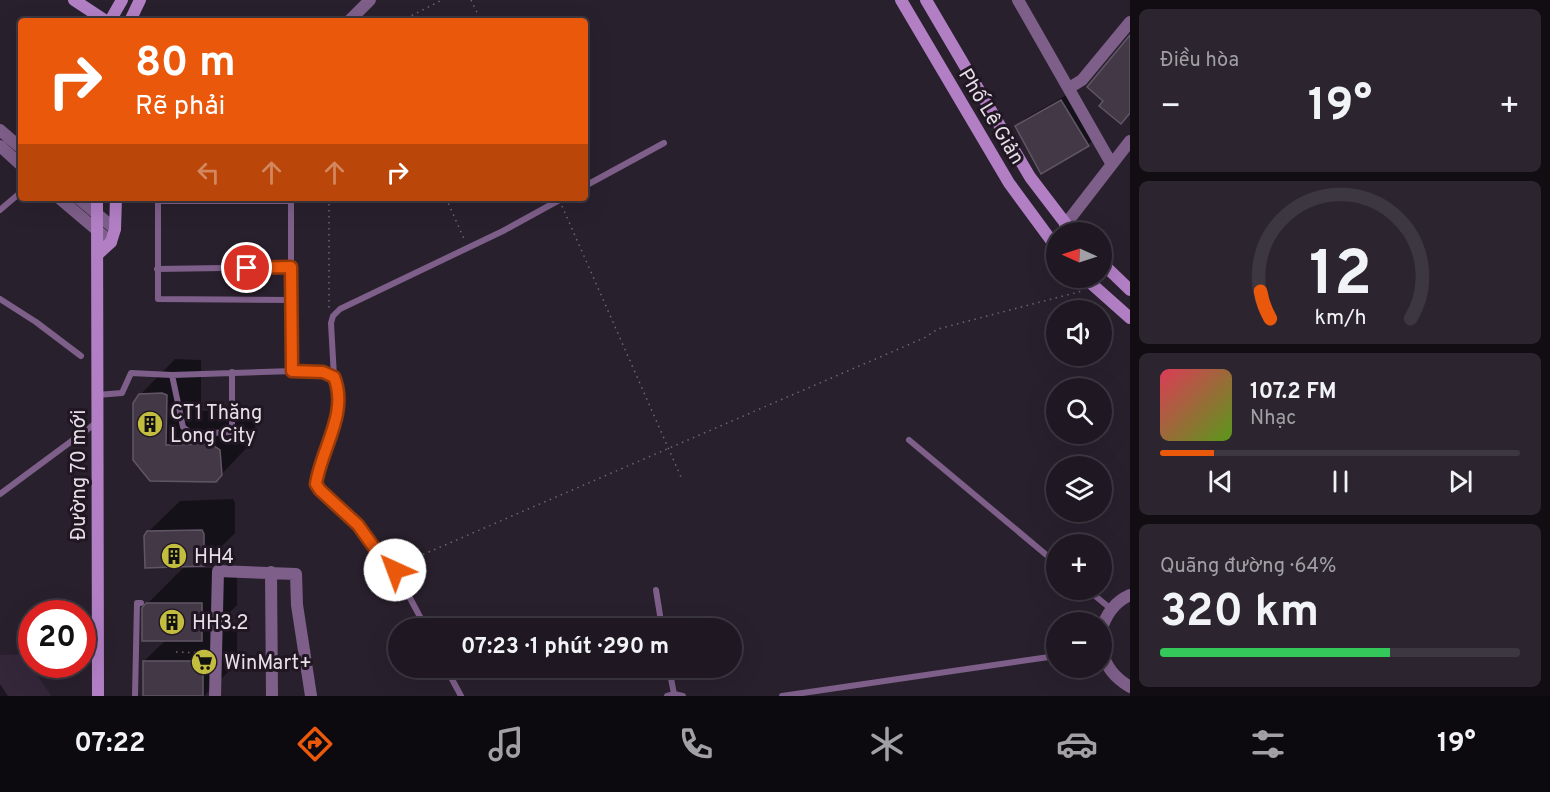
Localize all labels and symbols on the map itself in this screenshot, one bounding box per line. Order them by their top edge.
street label: Phố Lê Giản [951,64,1030,170]
north arrow [1046,222,1112,288]
pin [221,242,272,293]
place label: CT1 Thăng Long City [170,401,262,450]
building icon: CT1 Thăng Long City [135,409,165,439]
street label: Đường 70 mới [67,410,93,540]
position arrow [363,538,427,602]
building icon: HH4 [159,541,189,571]
place label: HH4 [194,545,234,571]
speed limit sign: 20 [18,600,96,678]
building icon: HH3.2 [157,607,187,637]
place label: HH3.2 [192,611,249,637]
supermarket icon: WinMart+ [189,647,219,677]
place label: WinMart+ [224,651,312,677]

